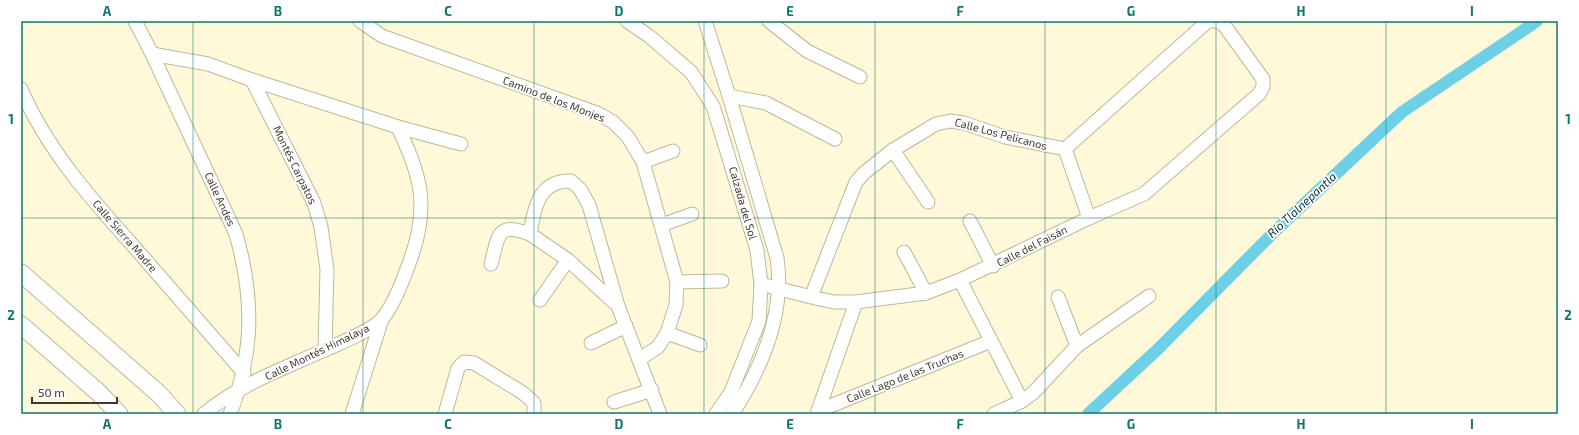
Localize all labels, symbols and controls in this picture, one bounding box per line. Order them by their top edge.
text: A [103,3,112,19]
text: B [274,3,282,19]
text: C [444,3,452,19]
text: D [615,3,624,19]
text: E [786,3,794,19]
text: F [956,3,964,19]
text: G [1127,3,1135,19]
text: H [1297,3,1306,19]
text: I [1470,3,1474,19]
street label: Camino de los Monjes [501,73,608,125]
text: 1 [8,111,14,127]
text: 1 [1565,111,1571,127]
street label: Calle Los Pelicanos [954,115,1049,152]
street label: Montés Carpatos [271,123,320,206]
street label: Calzada del Sol [727,165,760,242]
water label: Río Tlalnepantla [1264,169,1339,240]
street label: Calle Andes [202,170,239,228]
street label: Calle Sierra Madre [90,197,160,275]
street label: Calle del Faisán [994,222,1069,269]
text: 2 [7,307,15,323]
text: 2 [1564,307,1572,323]
street label: Calle Montés Himalaya [262,321,371,382]
street label: Calle Lago de las Truchas [844,346,966,405]
scale bar [32,379,117,405]
text: 50 m [38,385,65,399]
text: A [103,416,112,432]
text: B [274,416,282,432]
text: C [444,416,452,432]
text: D [615,416,624,432]
text: E [786,416,794,432]
text: F [956,416,964,432]
text: G [1127,416,1135,432]
text: H [1297,416,1306,432]
text: I [1470,416,1474,432]

